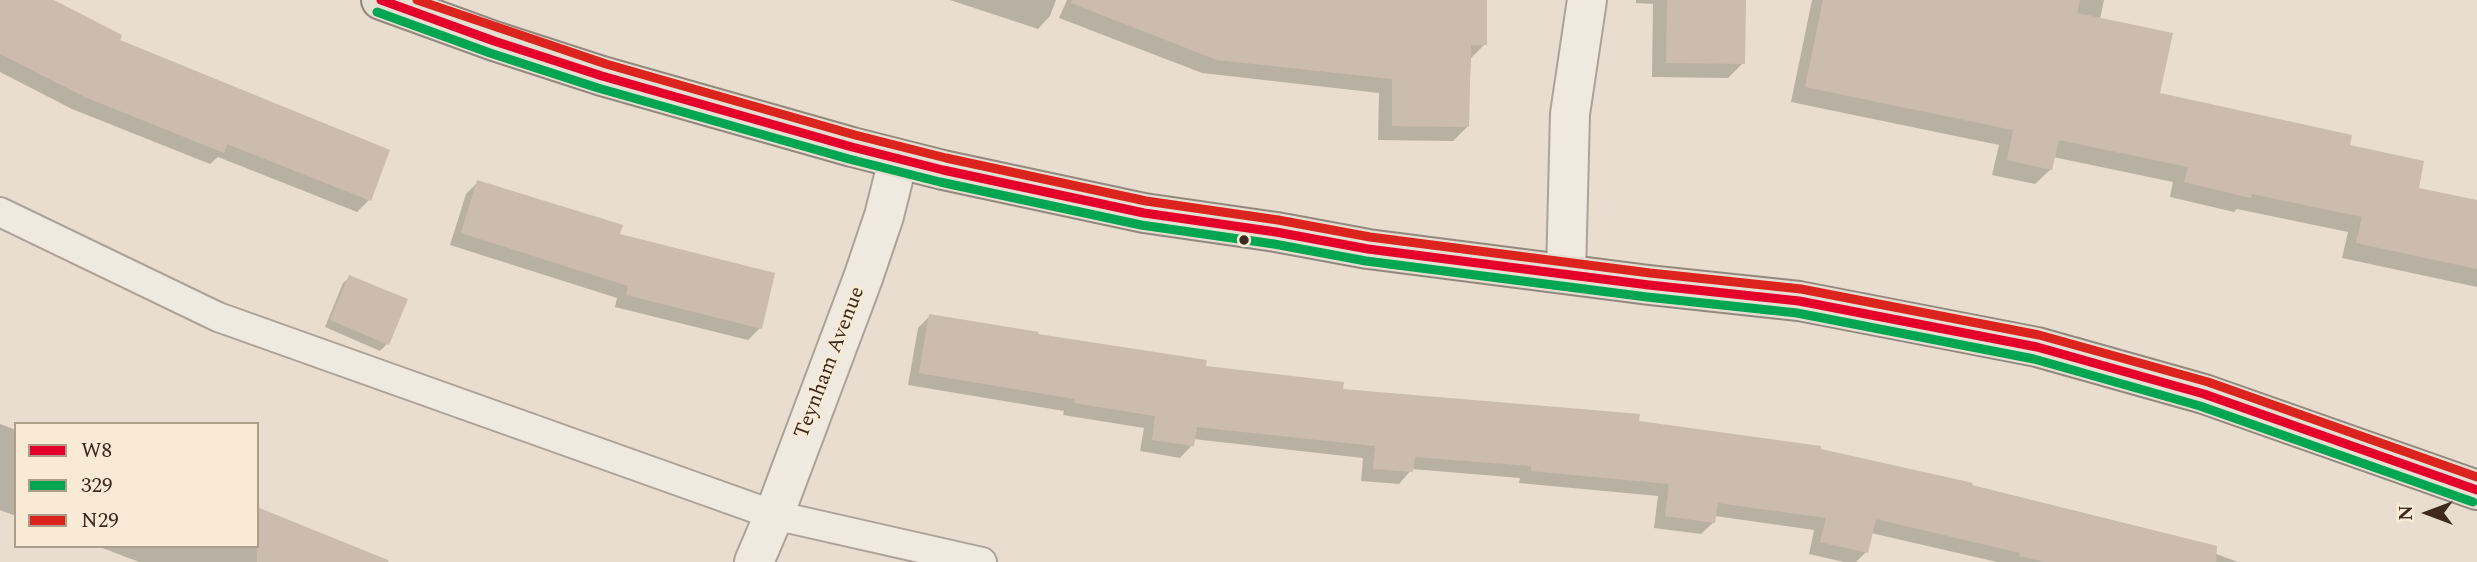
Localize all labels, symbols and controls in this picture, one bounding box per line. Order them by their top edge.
unlabelled marker [1237,233,1251,247]
street label: Teynham Avenue [790,284,872,442]
legend [14,422,259,548]
text: W8 [81,435,112,467]
text: 329 [81,470,113,502]
north arrow [2393,478,2463,548]
text: N29 [81,505,119,537]
text: N [2392,505,2421,521]

